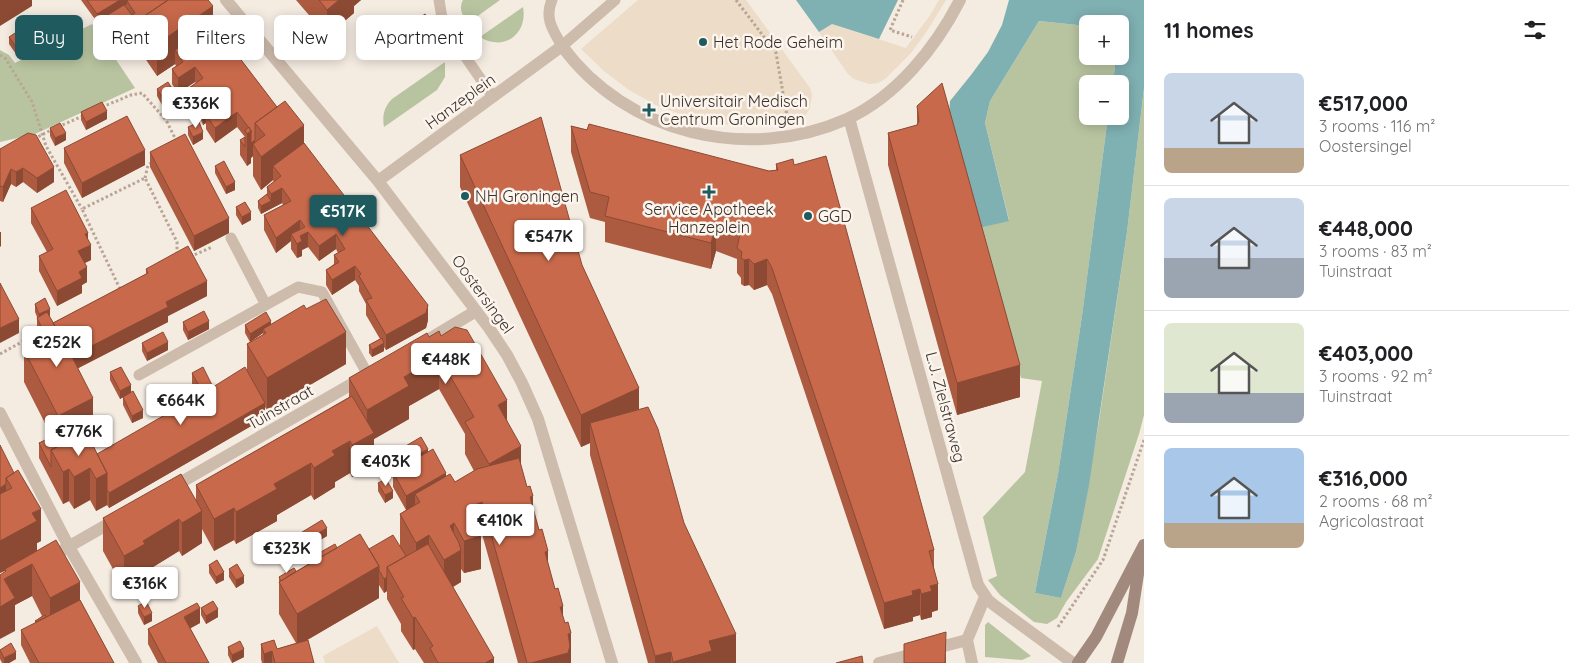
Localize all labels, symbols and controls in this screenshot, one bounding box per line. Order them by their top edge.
chip: Buy [15,15,83,60]
chip: Rent [93,15,168,60]
chip: Filters [178,15,264,60]
chip: New [274,15,346,60]
chip: Apartment [356,15,482,60]
map controls [1079,15,1129,125]
button: + [1079,15,1129,65]
icon: filters [1521,16,1549,44]
text: 11 homes [1164,17,1254,43]
place label: Het Rode Geheim [713,32,843,52]
marker: Het Rode Geheim [697,36,709,48]
street label: Hanzeplein [421,69,499,133]
button: − [1079,75,1129,125]
pin: €336K [161,86,231,129]
text: €517,000 [1319,90,1408,116]
place label: Universitair Medisch Centrum Groningen [660,91,808,129]
text: €336K [173,93,219,113]
icon: home [1204,93,1264,153]
marker: Universitair Medisch Centrum Groningen [642,103,656,117]
text: 3 rooms · 116 m² [1319,116,1435,136]
text: Oostersingel [1319,136,1412,156]
place label: NH Groningen [475,186,579,206]
marker: Service Apotheek Hanzeplein [703,186,715,198]
marker: NH Groningen [459,190,471,202]
pin: €517K [308,194,378,237]
place label: Service Apotheek Hanzeplein [644,199,774,237]
text: €517K [321,201,365,221]
place label: GGD [818,206,852,226]
marker: GGD [802,210,814,222]
text: €448,000 [1319,215,1413,241]
icon: home [1204,218,1264,278]
pin: €547K [514,220,584,262]
text: €547K [525,226,573,246]
text: 3 rooms · 83 m² [1319,241,1432,261]
street label: Oostersingel [448,251,518,337]
text: Tuinstraat [1319,261,1392,281]
pin: €252K [22,326,92,368]
text: €252K [33,332,81,352]
text: €403,000 [1319,340,1413,366]
pin: €448K [411,342,481,385]
icon: home [1204,343,1264,403]
text: €448K [422,349,470,369]
street label: L.J. Zielstraweg [922,349,970,465]
text: 3 rooms · 92 m² [1319,366,1433,386]
street label: Tuinstraat [243,380,317,434]
pin: €664K [146,384,216,426]
text: Tuinstraat [1319,386,1392,406]
text: €664K [157,390,205,410]
pin: €776K [44,414,114,457]
text: €776K [56,421,102,441]
pin: €403K [351,444,421,487]
text: €403K [362,451,410,471]
text: €316,000 [1319,465,1408,491]
icon: home [1204,468,1264,528]
text: 2 rooms · 68 m² [1319,491,1433,511]
pin: €410K [465,504,535,546]
text: €410K [477,510,523,530]
text: Agricolastraat [1319,511,1424,531]
pin: €323K [252,532,322,574]
text: €323K [264,538,310,558]
pin: €316K [110,566,180,609]
text: €316K [123,573,167,593]

